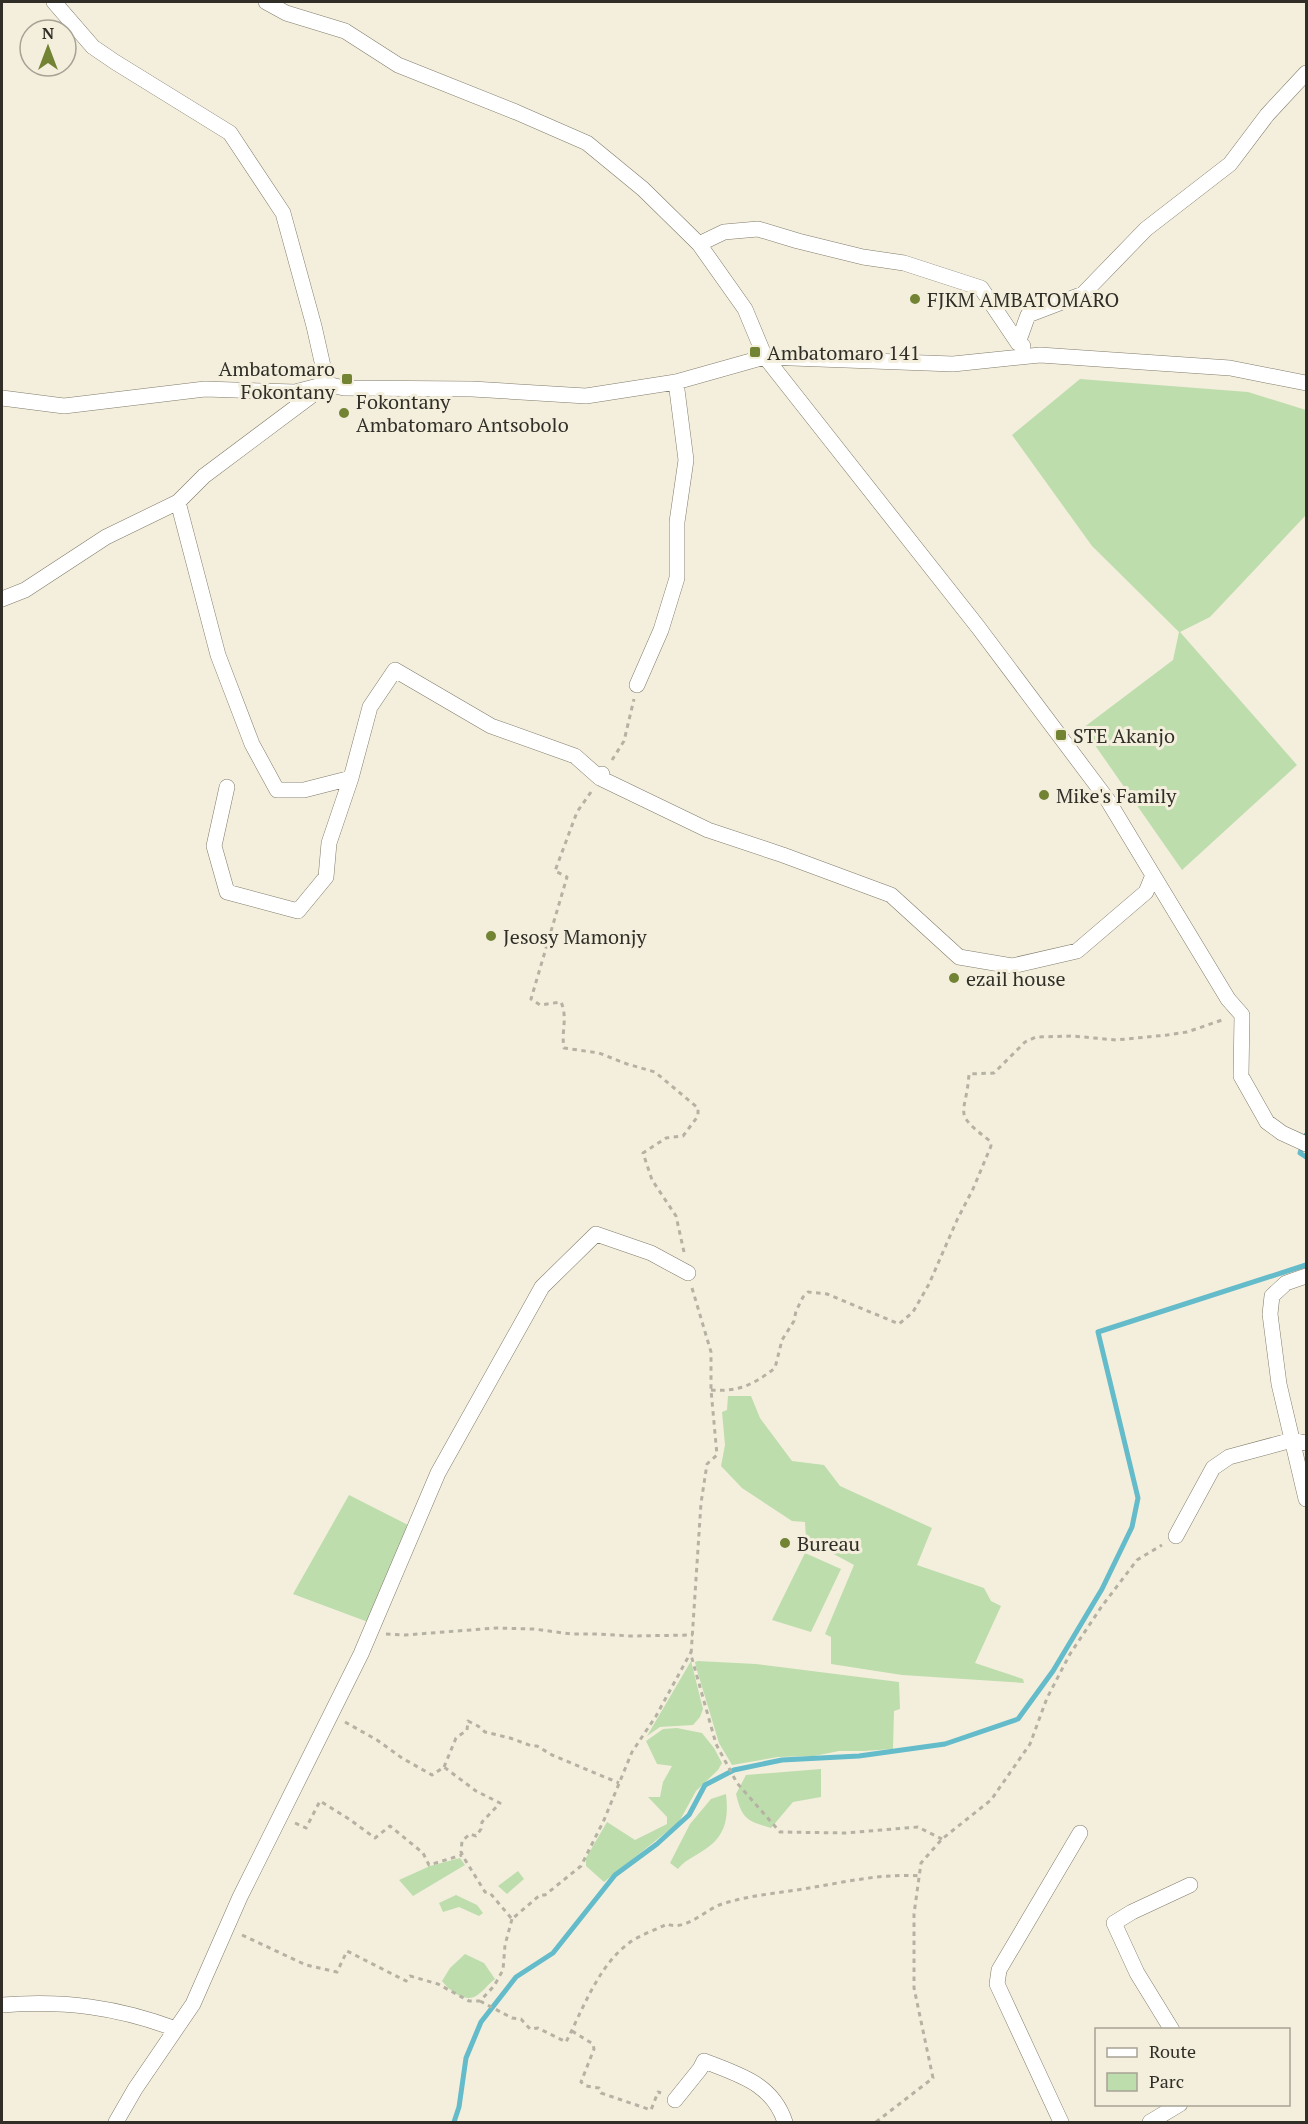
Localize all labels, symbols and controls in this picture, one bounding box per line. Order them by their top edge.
north arrow [18,18,78,78]
text: N [42,22,54,44]
place label: FJKM AMBATOMARO [927,286,1119,313]
marker: FJKM AMBATOMARO [908,292,922,306]
place label: Ambatomaro 141 [767,339,920,366]
marker: Ambatomaro 141 [748,345,762,359]
place label: Ambatomaro Fokontany [219,355,336,405]
marker: Ambatomaro Fokontany [340,372,354,386]
place label: Fokontany Ambatomaro Antsobolo [356,388,569,438]
marker: Fokontany Ambatomaro Antsobolo [337,406,351,420]
place label: STE Akanjo [1073,722,1175,749]
marker: STE Akanjo [1054,728,1068,742]
place label: Mike's Family [1056,782,1177,809]
marker: Mike's Family [1037,788,1051,802]
place label: Jesosy Mamonjy [503,923,648,950]
marker: Jesosy Mamonjy [484,929,498,943]
place label: ezail house [966,965,1066,992]
marker: ezail house [947,971,961,985]
place label: Bureau [797,1530,860,1557]
marker: Bureau [778,1536,792,1550]
legend [1095,2028,1290,2106]
text: Route [1149,2039,1196,2063]
text: Parc [1149,2069,1184,2093]

